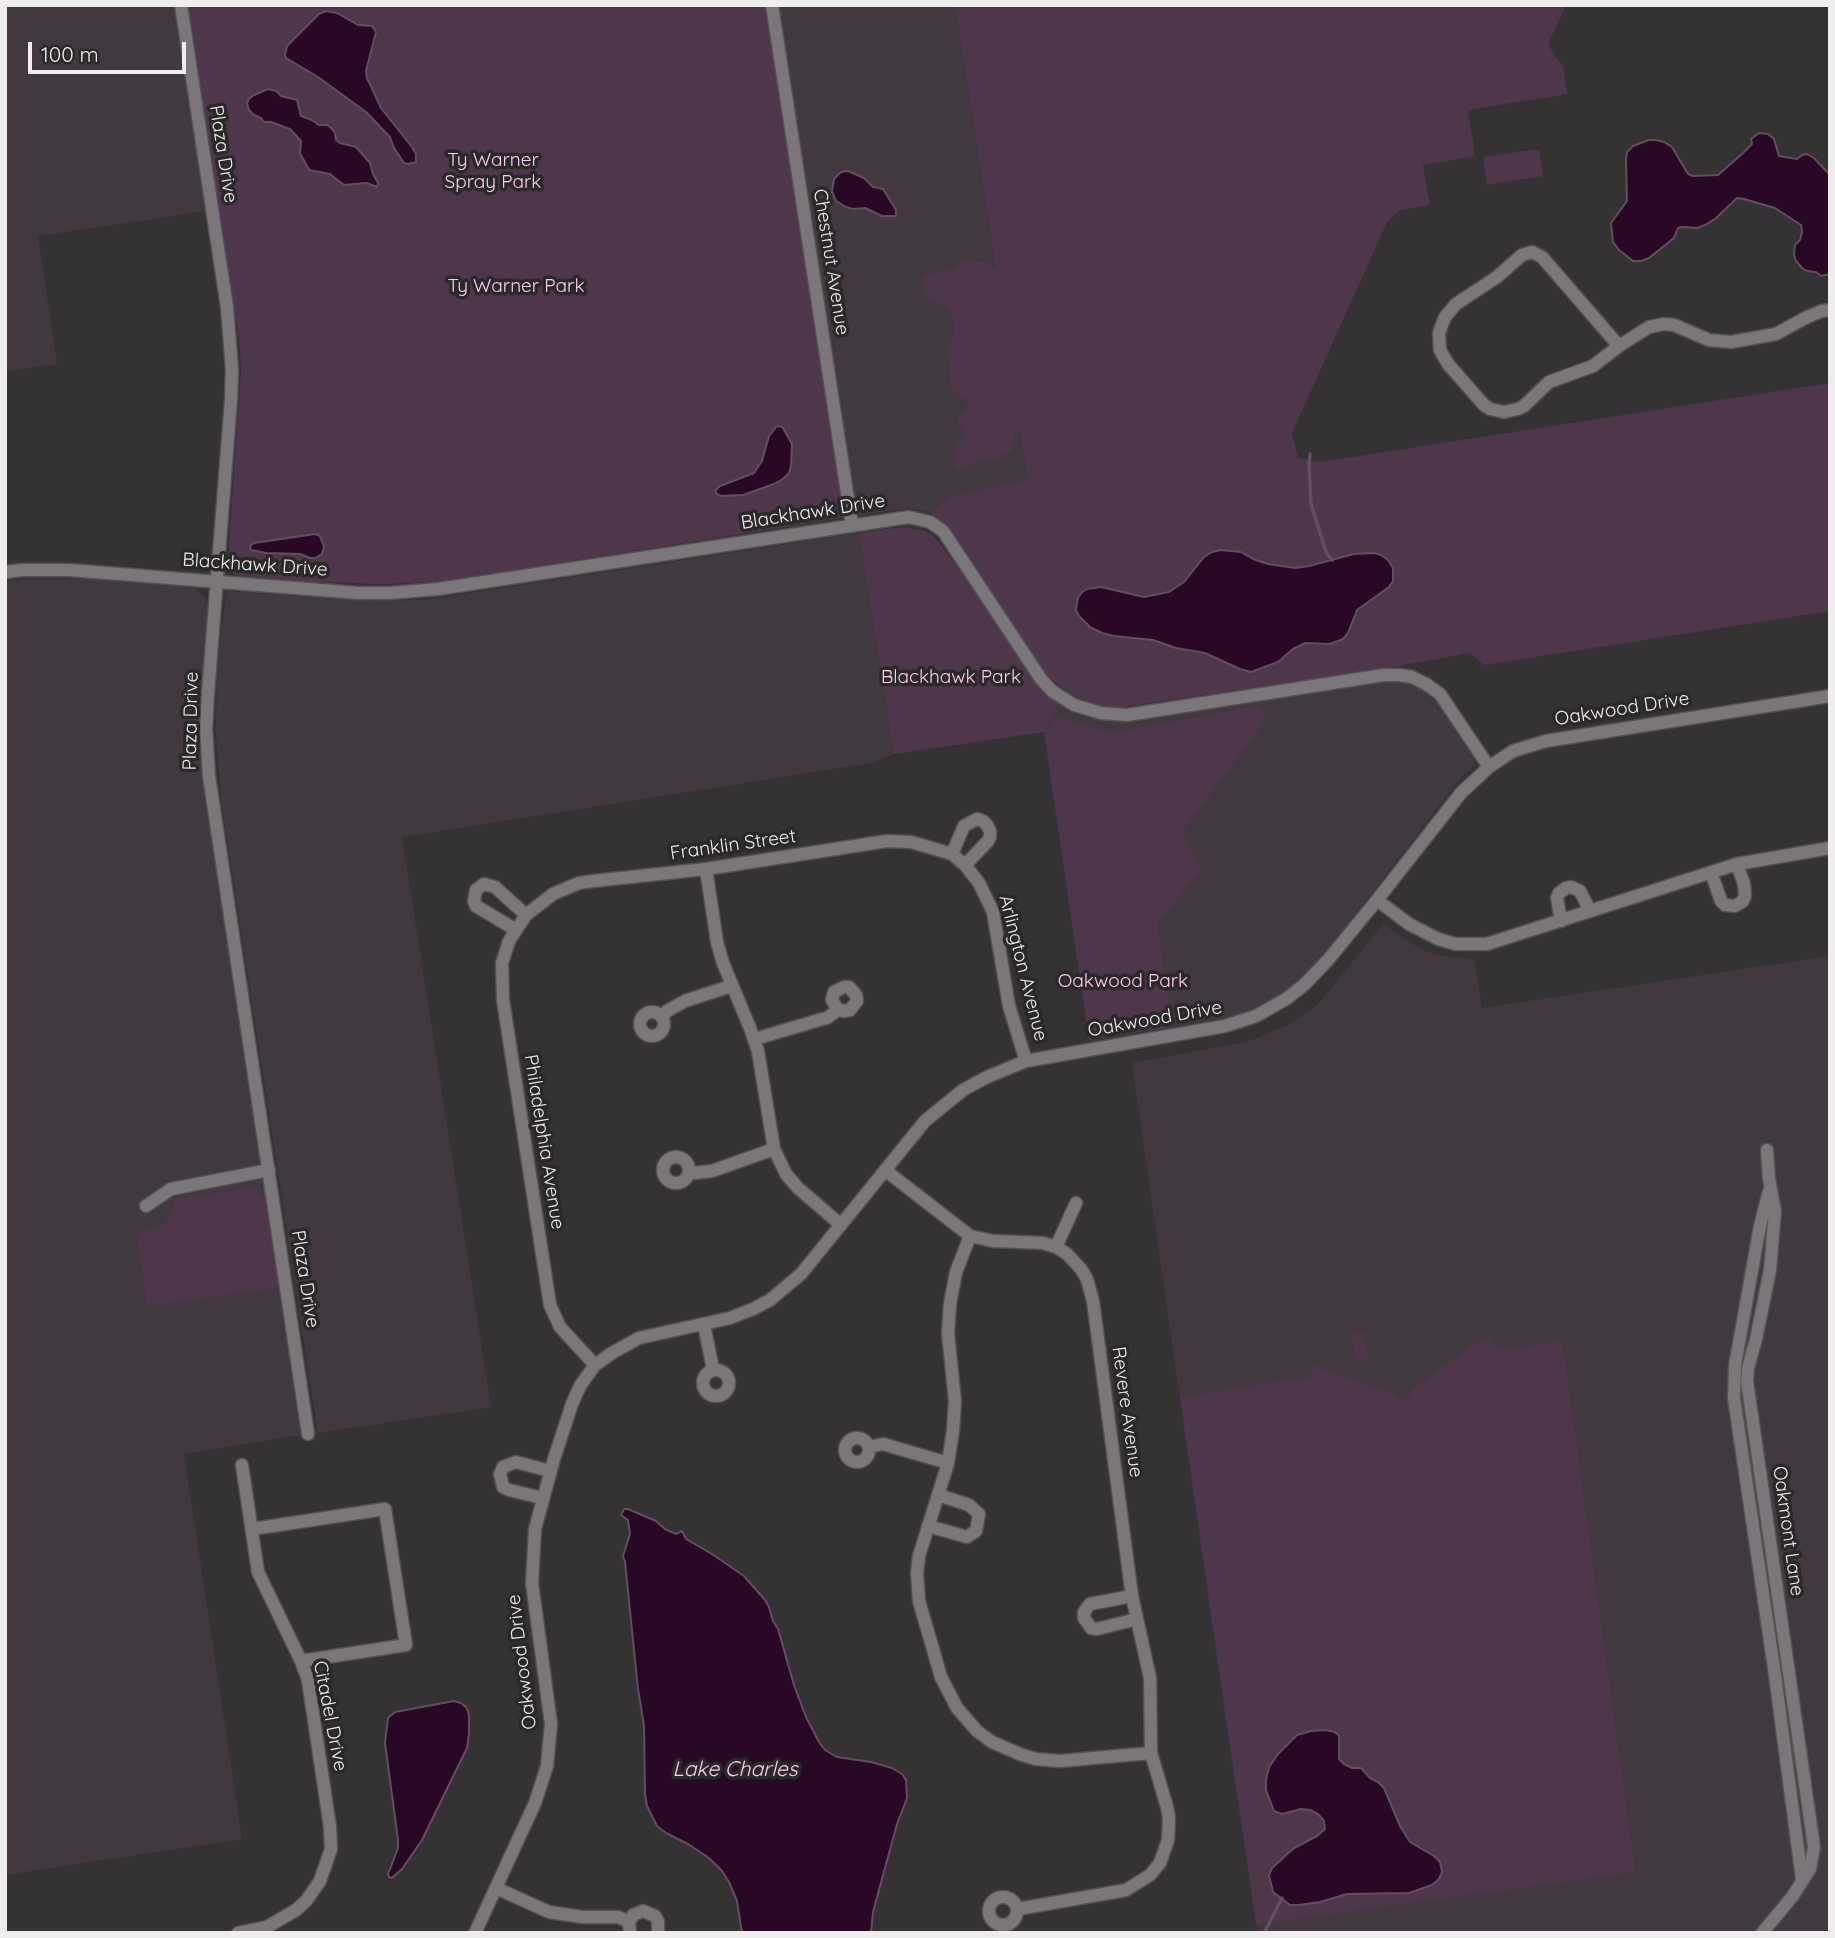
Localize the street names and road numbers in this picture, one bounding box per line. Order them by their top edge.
street label: Plaza Drive [204,103,242,205]
street label: Chestnut Avenue [808,187,854,337]
street label: Blackhawk Drive [739,489,887,535]
street label: Blackhawk Drive [182,549,328,581]
street label: Plaza Drive [179,671,203,771]
street label: Oakwood Drive [1553,687,1691,731]
street label: Franklin Street [669,825,797,865]
street label: Arlington Avenue [994,893,1052,1043]
street label: Oakwood Drive [1086,996,1224,1042]
street label: Philadelphia Avenue [519,1053,569,1231]
street label: Plaza Drive [286,1228,324,1330]
street label: Revere Avenue [1107,1345,1147,1479]
street label: Oakmont Lane [1768,1465,1808,1597]
street label: Oakwood Drive [502,1593,542,1731]
street label: Citadel Drive [308,1659,352,1773]

